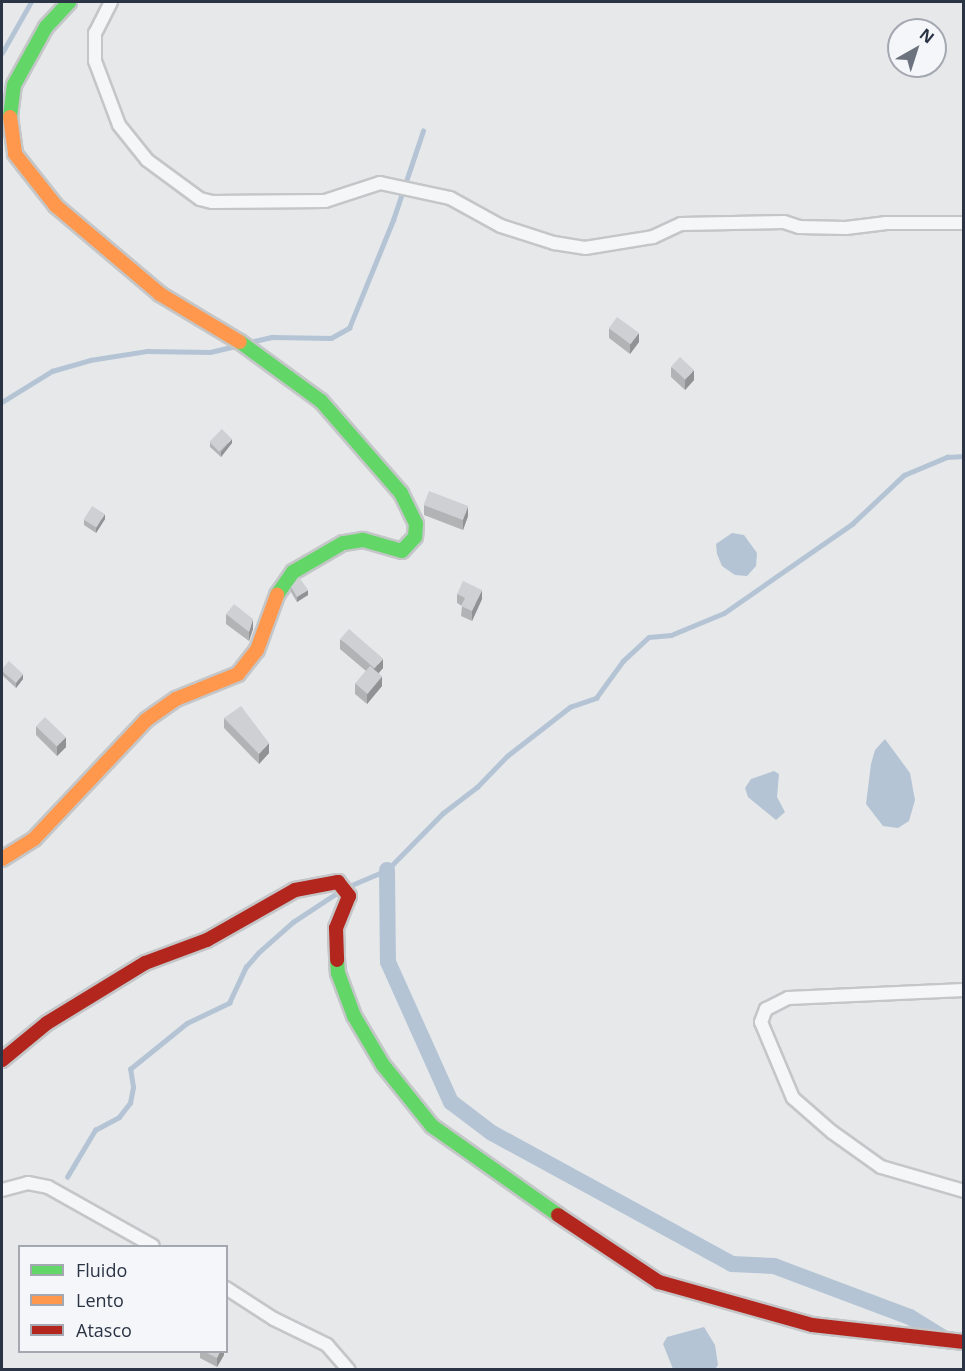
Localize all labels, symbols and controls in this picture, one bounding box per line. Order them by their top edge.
north arrow [887,18,947,78]
text: N [915,23,939,48]
legend [18,1245,228,1353]
text: Fluido [76,1258,127,1282]
text: Lento [76,1288,124,1312]
text: Atasco [76,1318,132,1342]

